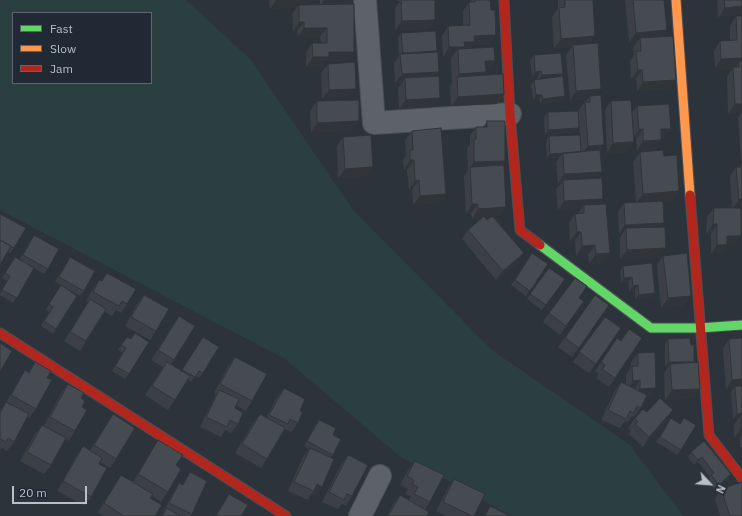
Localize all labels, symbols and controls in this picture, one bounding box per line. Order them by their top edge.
legend [12,12,152,84]
text: Fast [50,21,73,36]
text: Slow [50,41,76,56]
text: Jam [50,61,73,76]
north arrow [690,464,730,504]
scale bar [14,478,89,504]
text: N [713,483,729,496]
text: 20 m [19,485,47,500]

